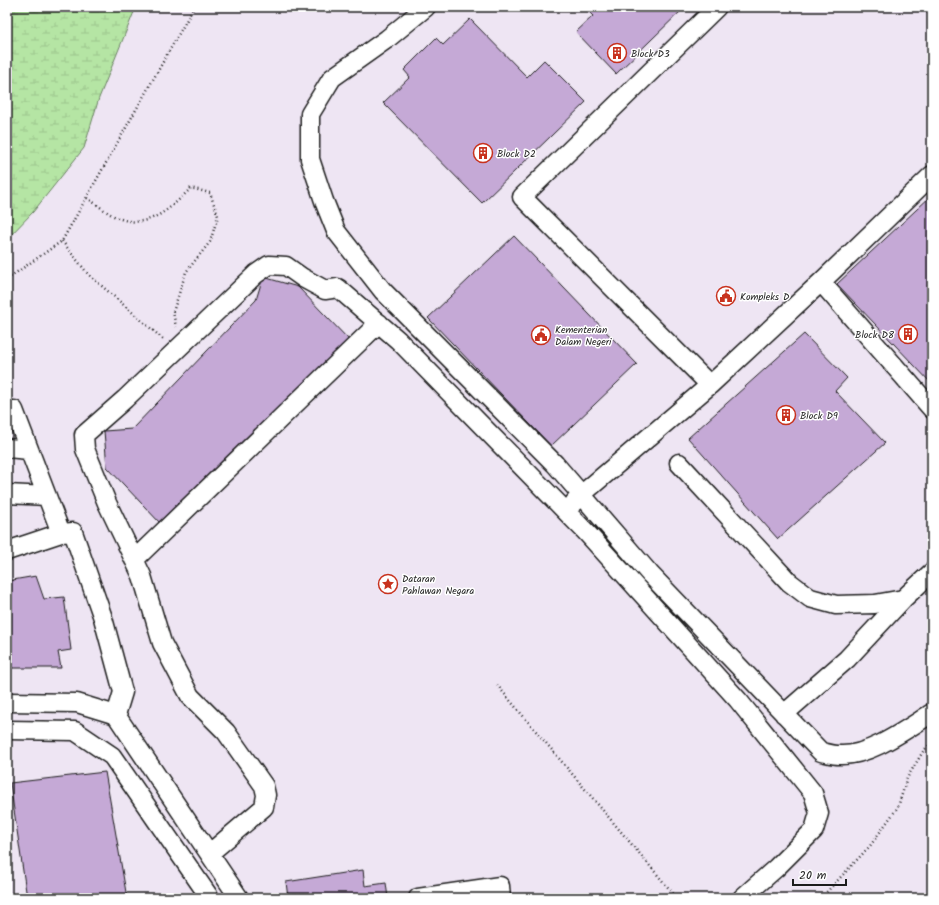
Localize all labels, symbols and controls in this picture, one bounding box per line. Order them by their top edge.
building icon: Block D3 [606,42,628,64]
place label: Block D3 [631,46,670,62]
building icon: Block D2 [472,142,494,164]
place label: Block D2 [497,146,536,162]
public building icon: Kompleks D [715,285,737,307]
place label: Kompleks D [740,289,790,305]
place label: Kementerian Dalam Negeri [555,322,612,350]
building icon: Block D8 [897,323,919,345]
public building icon: Kementerian Dalam Negeri [530,324,552,346]
place label: Block D8 [855,327,895,343]
building icon: Block D9 [775,404,797,426]
place label: Block D9 [800,408,838,424]
place label: Dataran Pahlawan Negara [402,571,474,599]
place icon: Dataran Pahlawan Negara [377,573,399,595]
scale bar [793,861,846,887]
text: 20 m [799,866,827,885]

